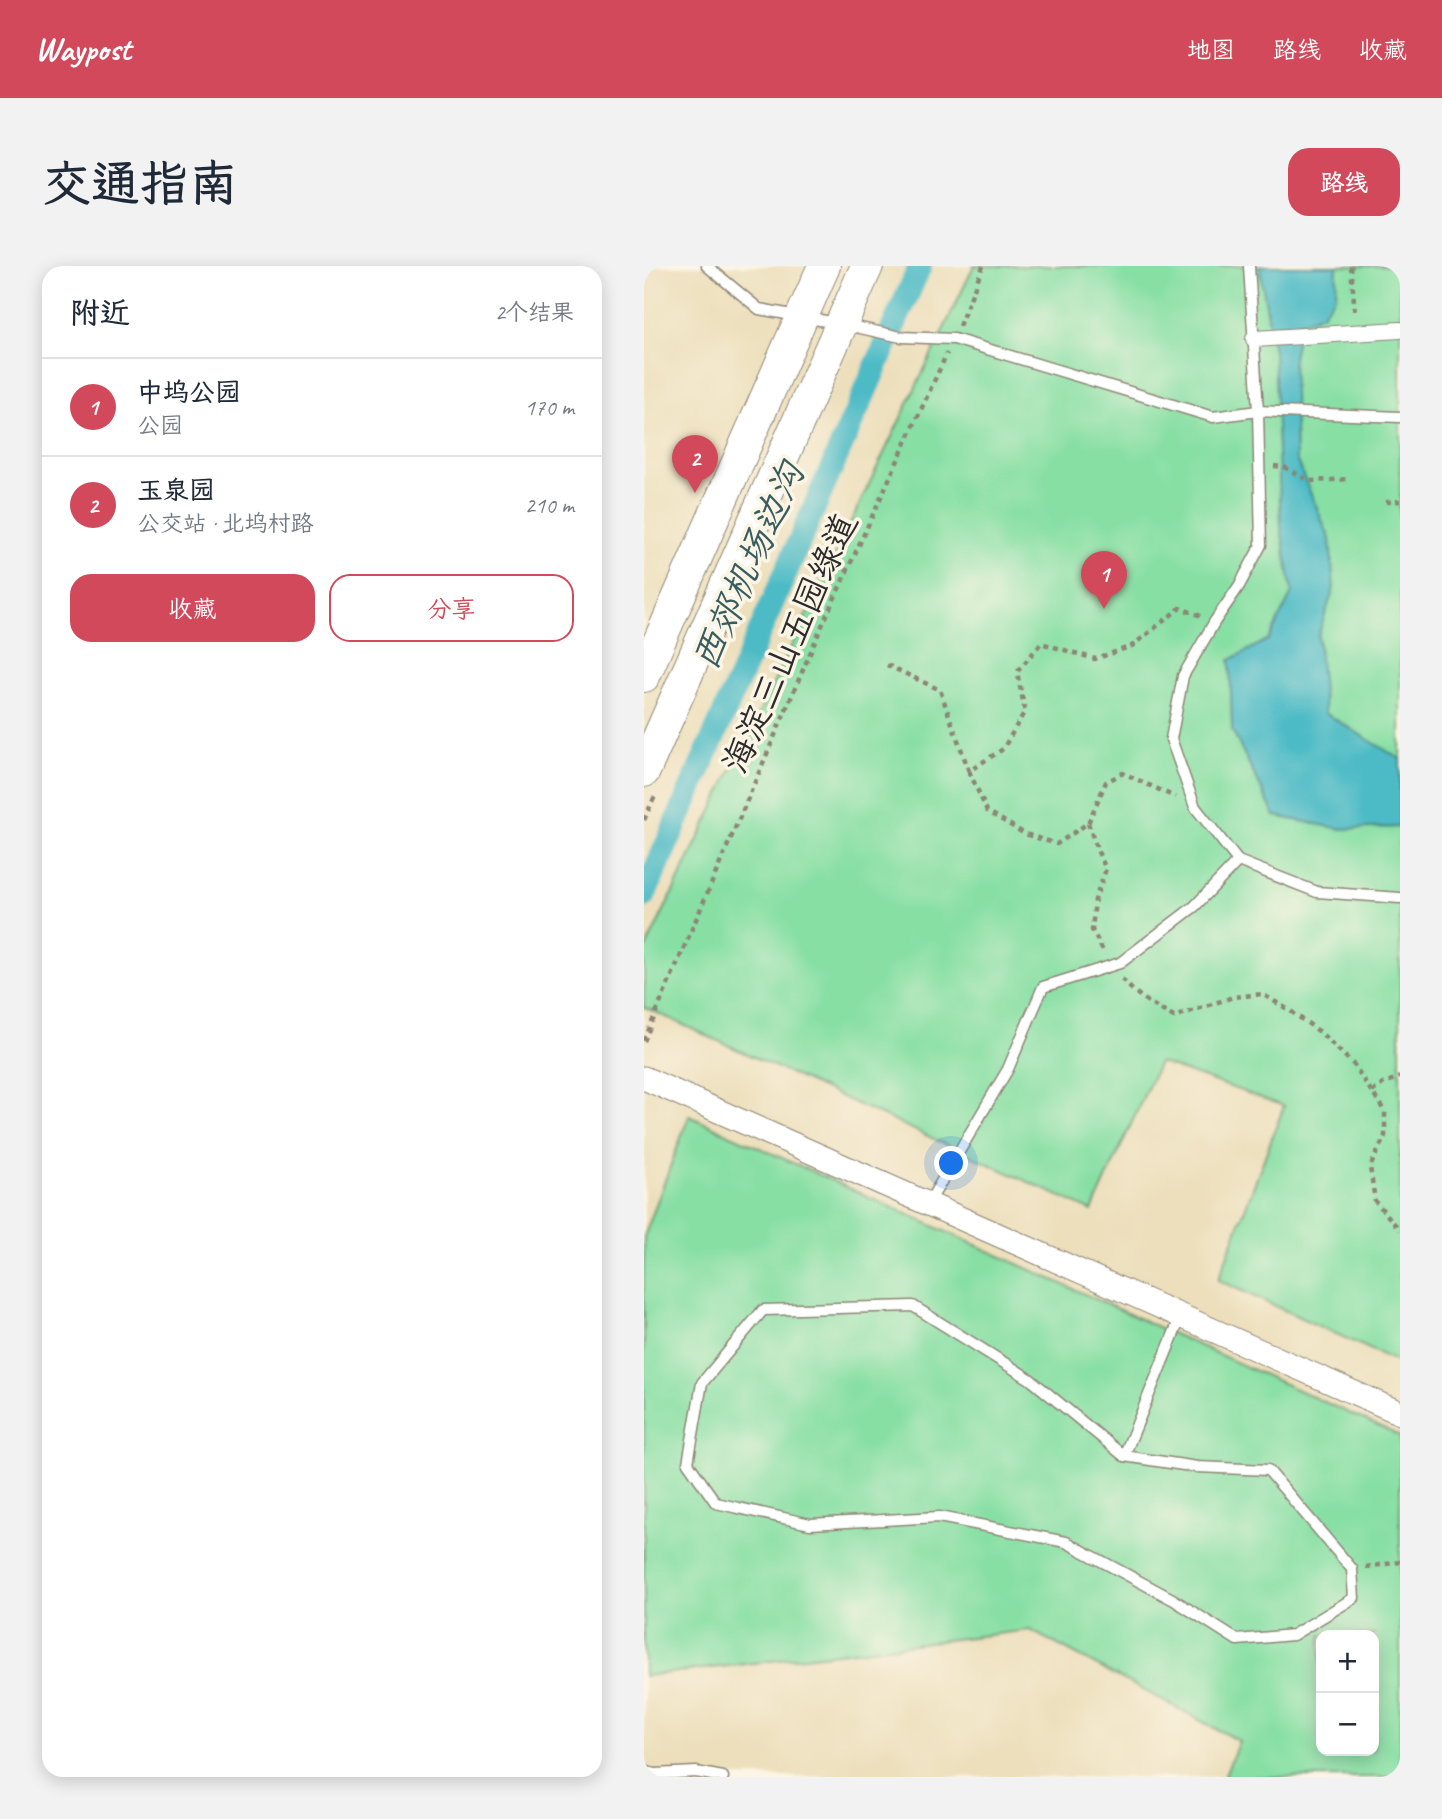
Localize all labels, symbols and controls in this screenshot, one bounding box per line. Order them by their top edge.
text: Waypost [35,28,131,70]
text: 地图 [1187,35,1235,65]
text: 路线 [1273,35,1321,65]
text: 收藏 [1359,35,1407,65]
button: 路线 [1288,148,1400,216]
text: 交通指南 [42,153,238,215]
text: 附近 [70,294,130,332]
text: 2个结果 [495,298,574,327]
text: 中坞公园 [137,376,241,409]
text: 1 [88,393,98,422]
text: 170 m [525,393,574,422]
text: 公园 [137,411,183,440]
pin: 2 [672,435,718,493]
water label: 西郊机场边沟 [681,452,816,677]
text: 玉泉园 [137,474,215,507]
text: 2 [88,491,98,520]
text: 210 m [525,491,574,520]
street label: 海淀三山五园绿道 [712,506,868,780]
text: 公交站 · 北坞村路 [137,509,313,538]
pin: 1 [1081,551,1127,609]
button: 收藏 [70,574,315,642]
button: 分享 [329,574,574,642]
your location [934,1146,968,1180]
map controls [1316,1630,1379,1756]
button: + [1316,1630,1379,1693]
button: − [1316,1693,1379,1756]

